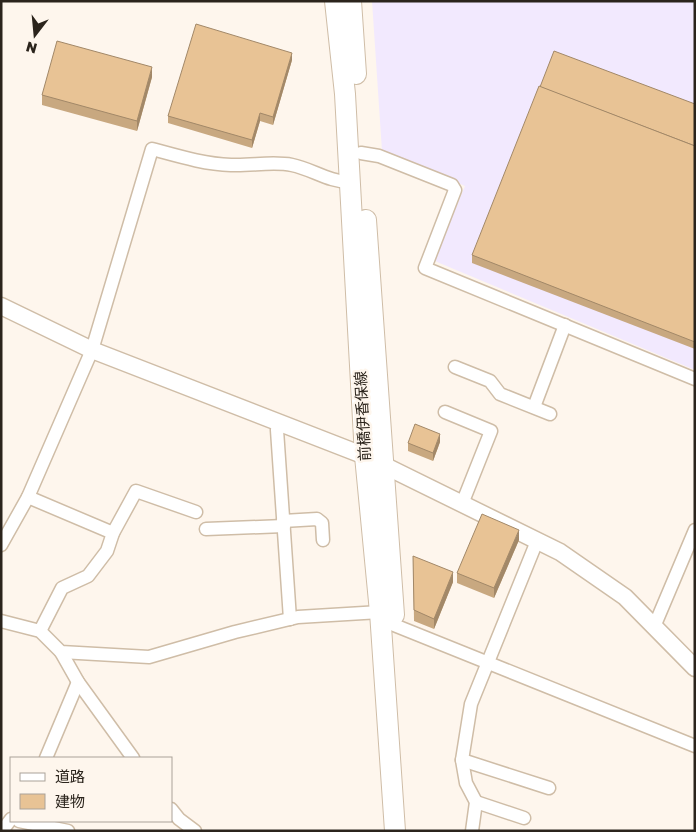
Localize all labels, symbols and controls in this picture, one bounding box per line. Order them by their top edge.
north arrow [10,10,60,60]
text: N [24,38,39,58]
street label: 前橋伊香保線 [351,371,373,461]
legend [10,757,172,822]
text: 道路 [55,767,85,785]
text: 建物 [55,792,85,810]

